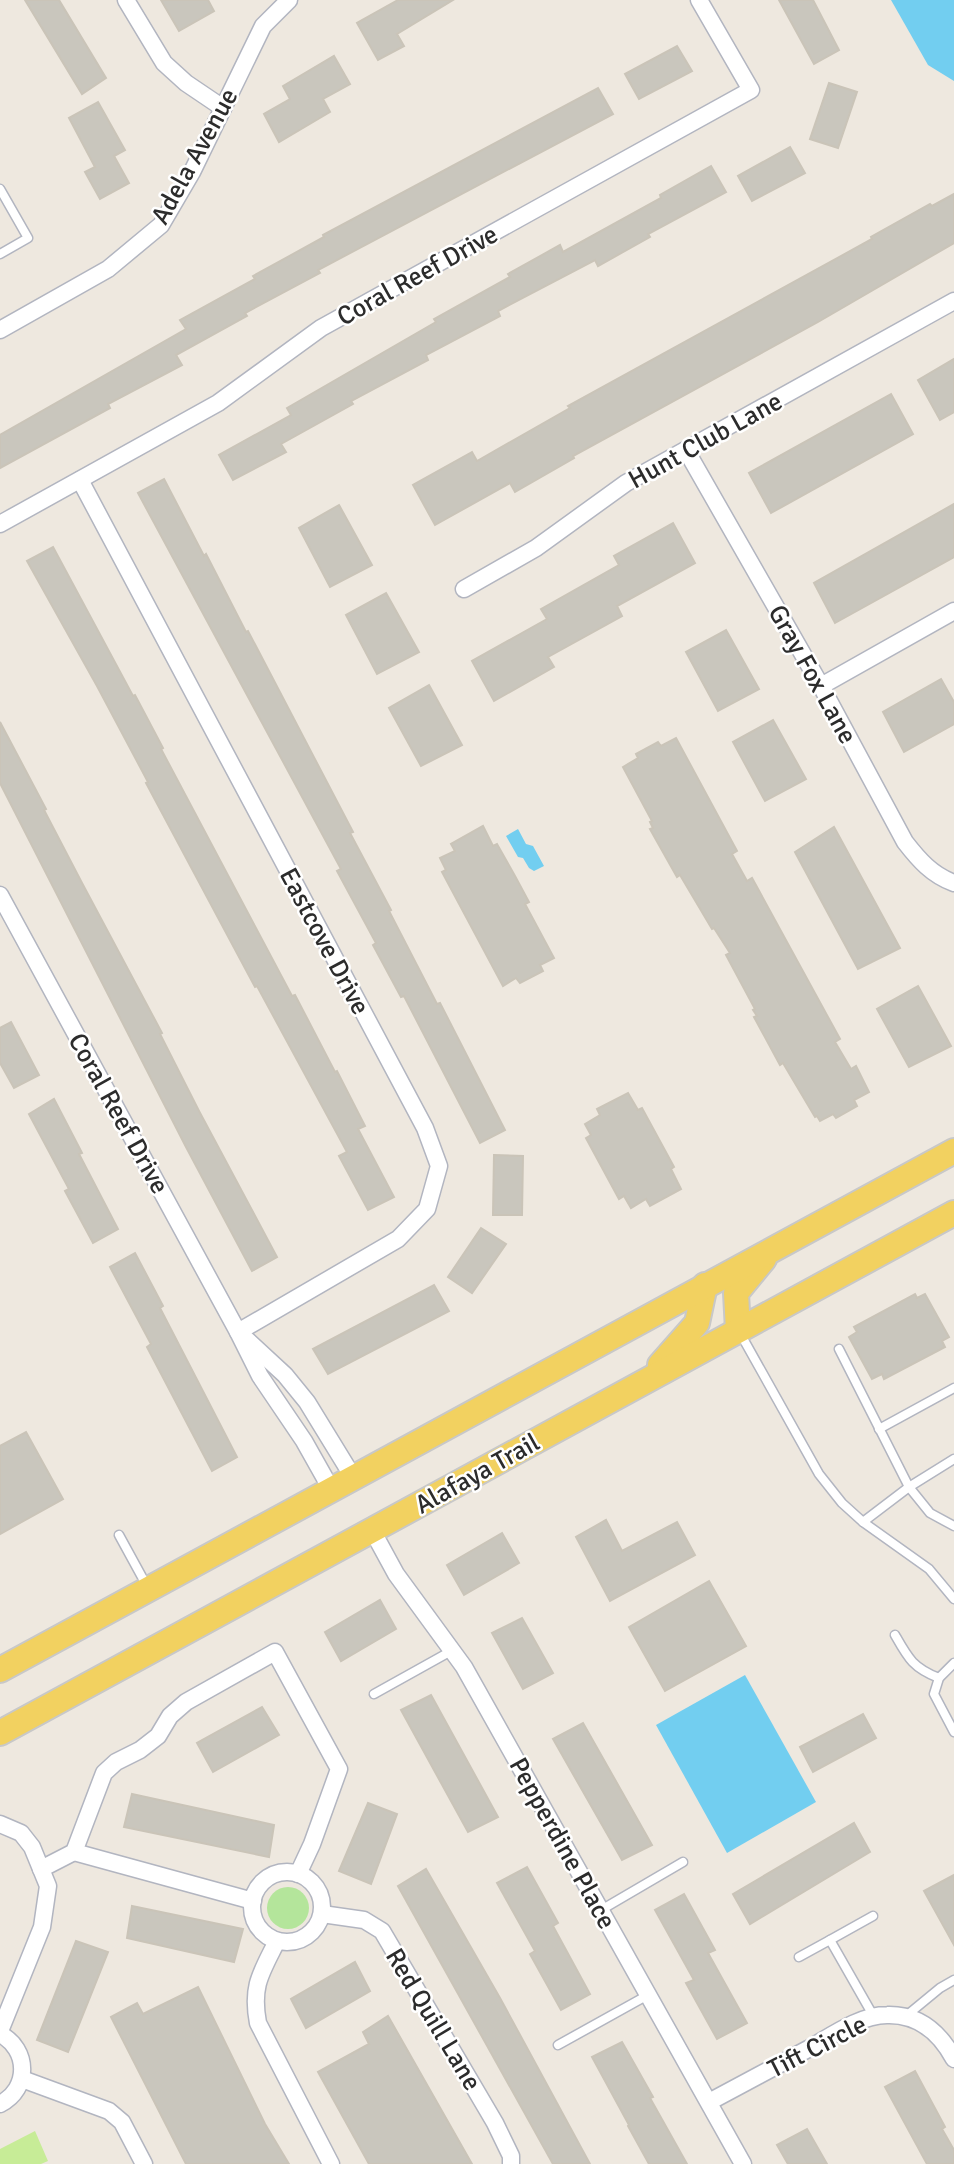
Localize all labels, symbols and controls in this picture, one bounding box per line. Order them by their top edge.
street label: Adela Avenue [144,83,245,230]
street label: Coral Reef Drive [332,219,503,333]
street label: Hunt Club Lane [623,385,788,496]
street label: Gray Fox Lane [761,599,863,750]
street label: Eastcove Drive [272,863,376,1020]
street label: Coral Reef Drive [61,1028,175,1199]
street label: Alafaya Trail [410,1427,545,1521]
street label: Pepperdine Place [502,1752,622,1935]
street label: Red Quill Lane [378,1943,488,2096]
street label: Tift Circle [763,2008,872,2085]

